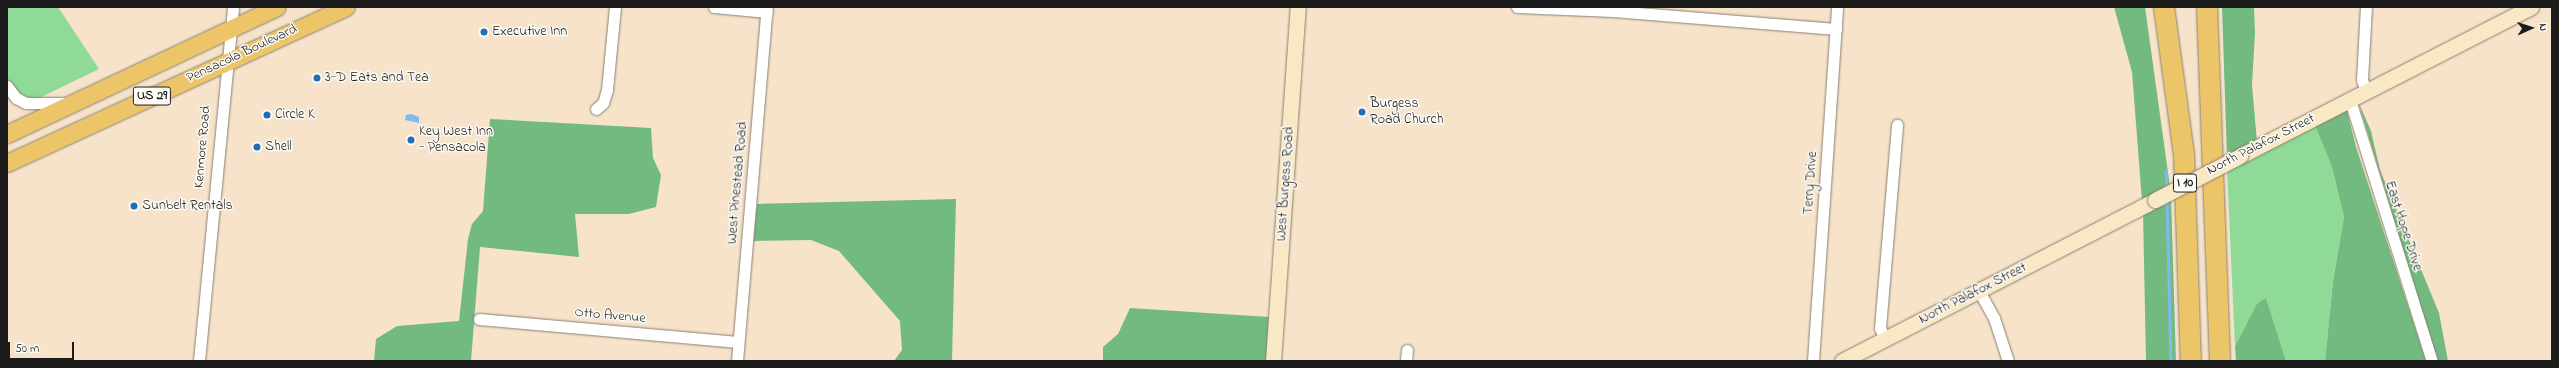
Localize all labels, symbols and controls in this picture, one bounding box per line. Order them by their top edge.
north arrow [2511,8,2551,48]
street label: Pensacola Boulevard [184,21,300,87]
text: N [2535,23,2551,32]
place label: Executive Inn [492,24,567,40]
marker: Executive Inn [479,27,489,37]
place label: 3-D Eats and Tea [325,70,429,86]
marker: 3-D Eats and Tea [312,73,322,83]
road number: US 29 [132,85,172,107]
place label: Burgess Road Church [1370,96,1443,128]
street label: Kenmore Road [191,105,215,189]
place label: Circle K [275,107,315,123]
marker: Burgess Road Church [1357,107,1367,117]
marker: Circle K [262,110,272,120]
street label: North Palafox Street [2204,111,2318,179]
street label: West Pinestead Road [724,121,752,245]
place label: Key West Inn - Pensacola [419,124,493,156]
street label: West Burgess Road [1274,126,1298,242]
marker: Key West Inn - Pensacola [406,135,416,145]
place label: Shell [265,139,292,155]
marker: Shell [252,142,262,152]
street label: Terry Drive [1800,151,1822,215]
road number: I 10 [2172,172,2198,194]
street label: East Hope Drive [2381,179,2425,273]
place label: Sunbelt Rentals [142,198,233,214]
marker: Sunbelt Rentals [129,201,139,211]
street label: North Palafox Street [1916,260,2030,328]
street label: Otto Avenue [574,305,646,327]
scale bar [10,334,76,360]
text: 50 m [15,340,39,358]

